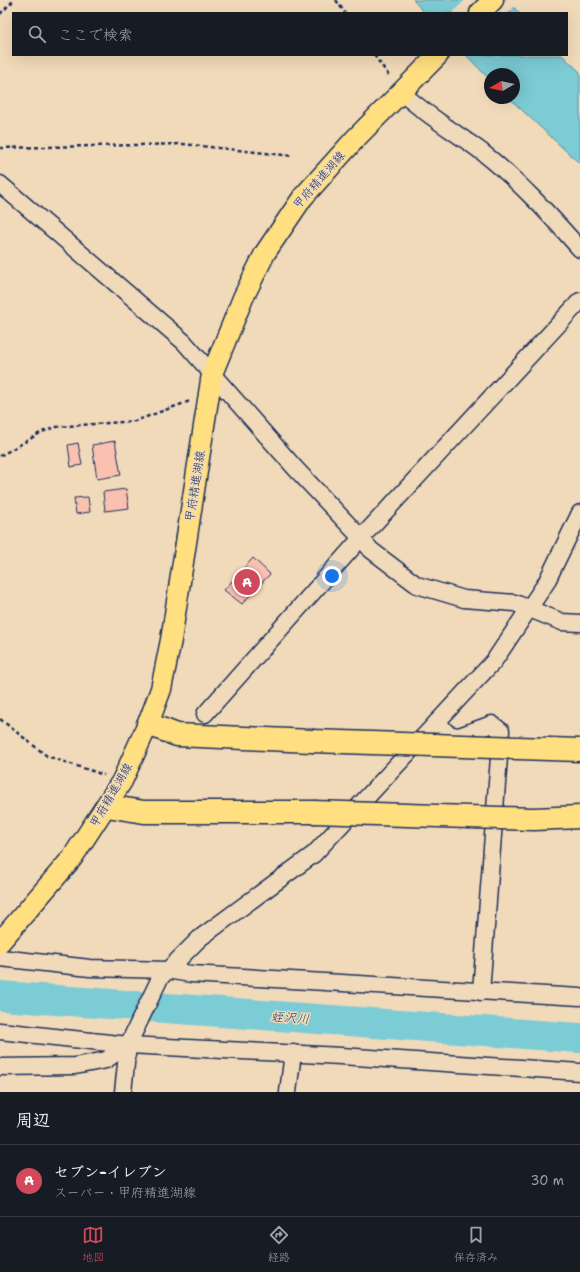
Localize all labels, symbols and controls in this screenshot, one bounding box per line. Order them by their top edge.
search box [12,12,568,56]
icon: search [26,23,48,45]
text: ここで検索 [58,25,133,45]
north arrow [484,68,520,104]
street label: 甲府精進湖線 [289,148,349,212]
street label: 甲府精進湖線 [181,449,209,523]
your location [322,566,342,586]
pin: A [234,567,260,597]
street label: 甲府精進湖線 [86,760,136,830]
water label: 蛭沢川 [270,1008,310,1027]
text: 周辺 [16,1109,50,1131]
text: セブン-イレブン [54,1162,167,1182]
text: A [24,1172,34,1189]
text: 30 m [530,1172,564,1189]
text: スーパー · 甲府精進湖線 [54,1184,196,1201]
tab: 地図 [82,1224,104,1265]
tab: 経路 [268,1224,290,1265]
tab: 保存済み [454,1224,498,1265]

